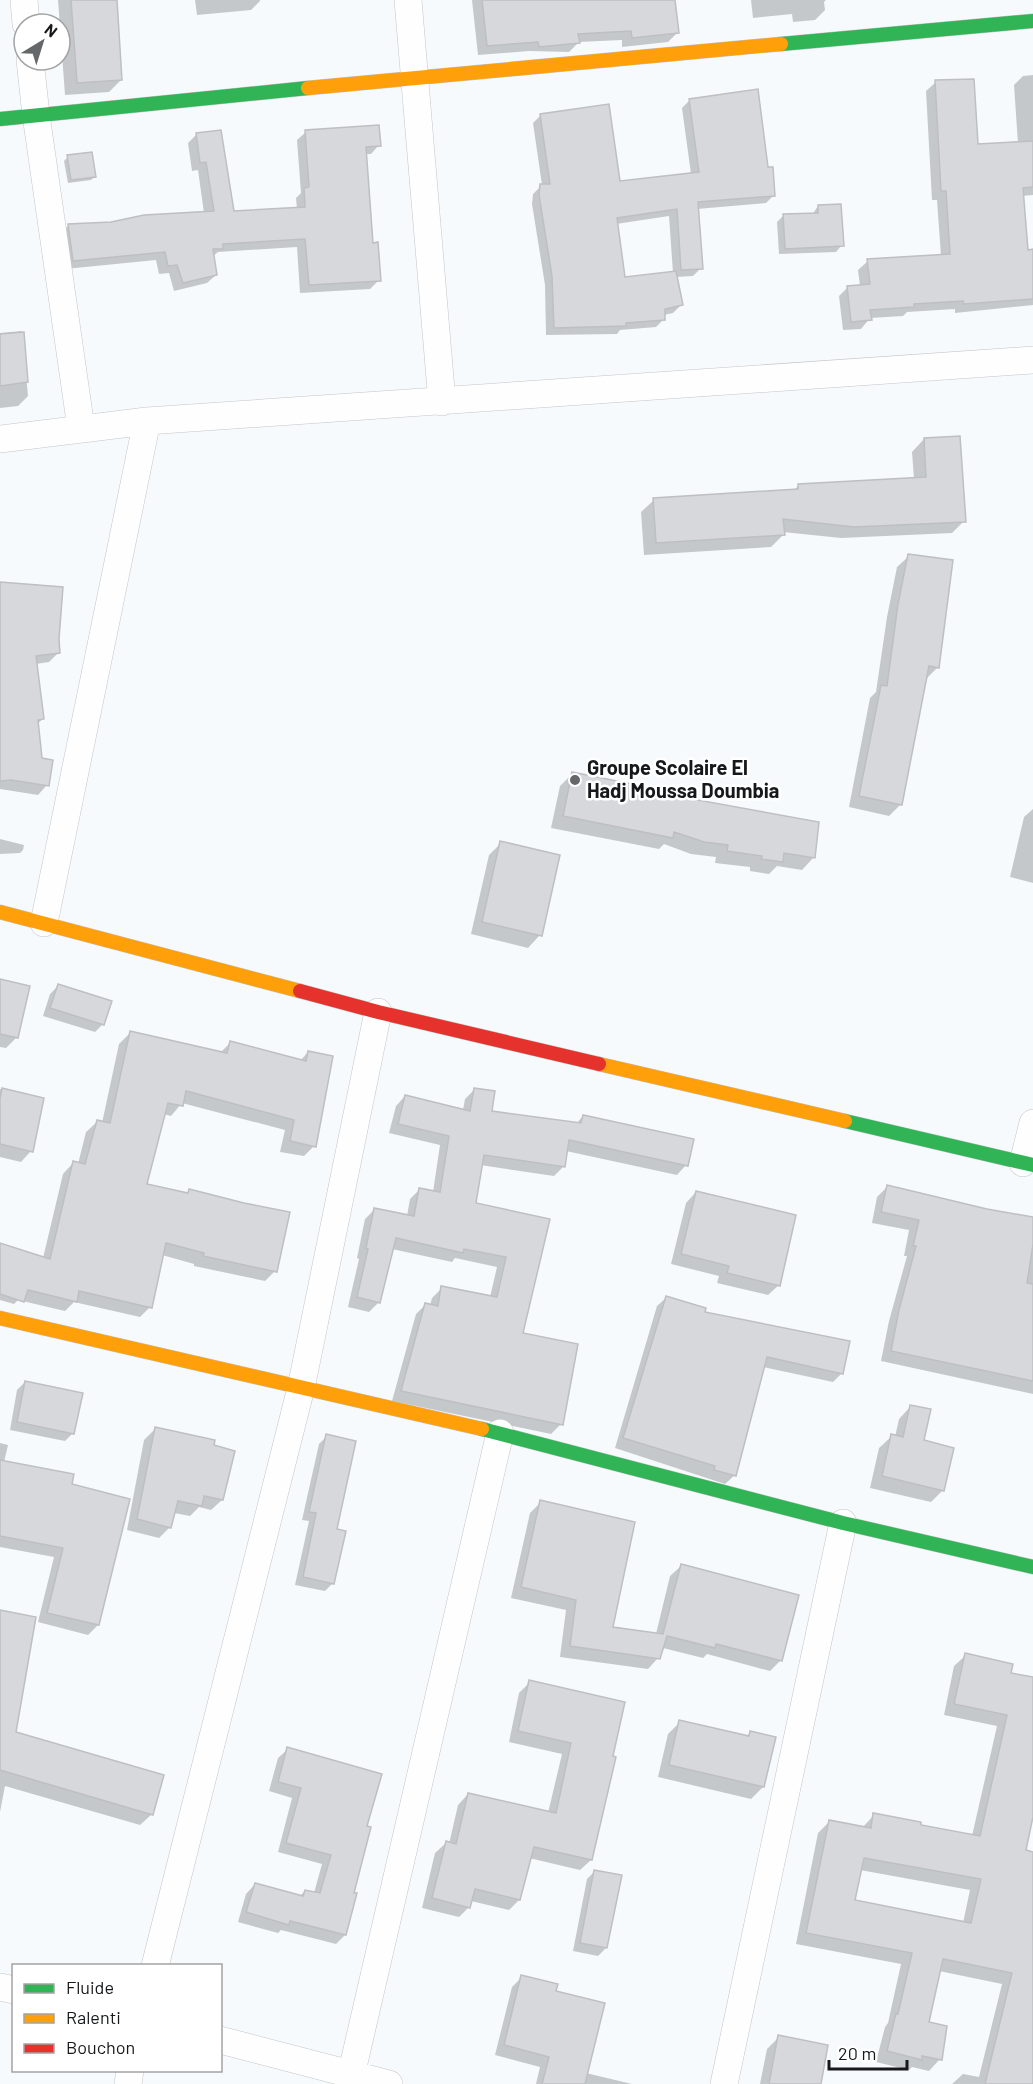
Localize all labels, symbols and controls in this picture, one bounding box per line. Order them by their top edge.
north arrow [12,12,72,72]
text: N [42,19,62,41]
place label: Groupe Scolaire El Hadj Moussa Doumbia [587,755,779,802]
marker: Groupe Scolaire El Hadj Moussa Doumbia [568,773,582,787]
legend [12,1964,222,2072]
text: Fluide [66,1976,114,1998]
text: Ralenti [66,2006,121,2028]
scale bar [829,2033,907,2071]
text: Bouchon [66,2036,135,2058]
text: 20 m [838,2042,876,2064]

